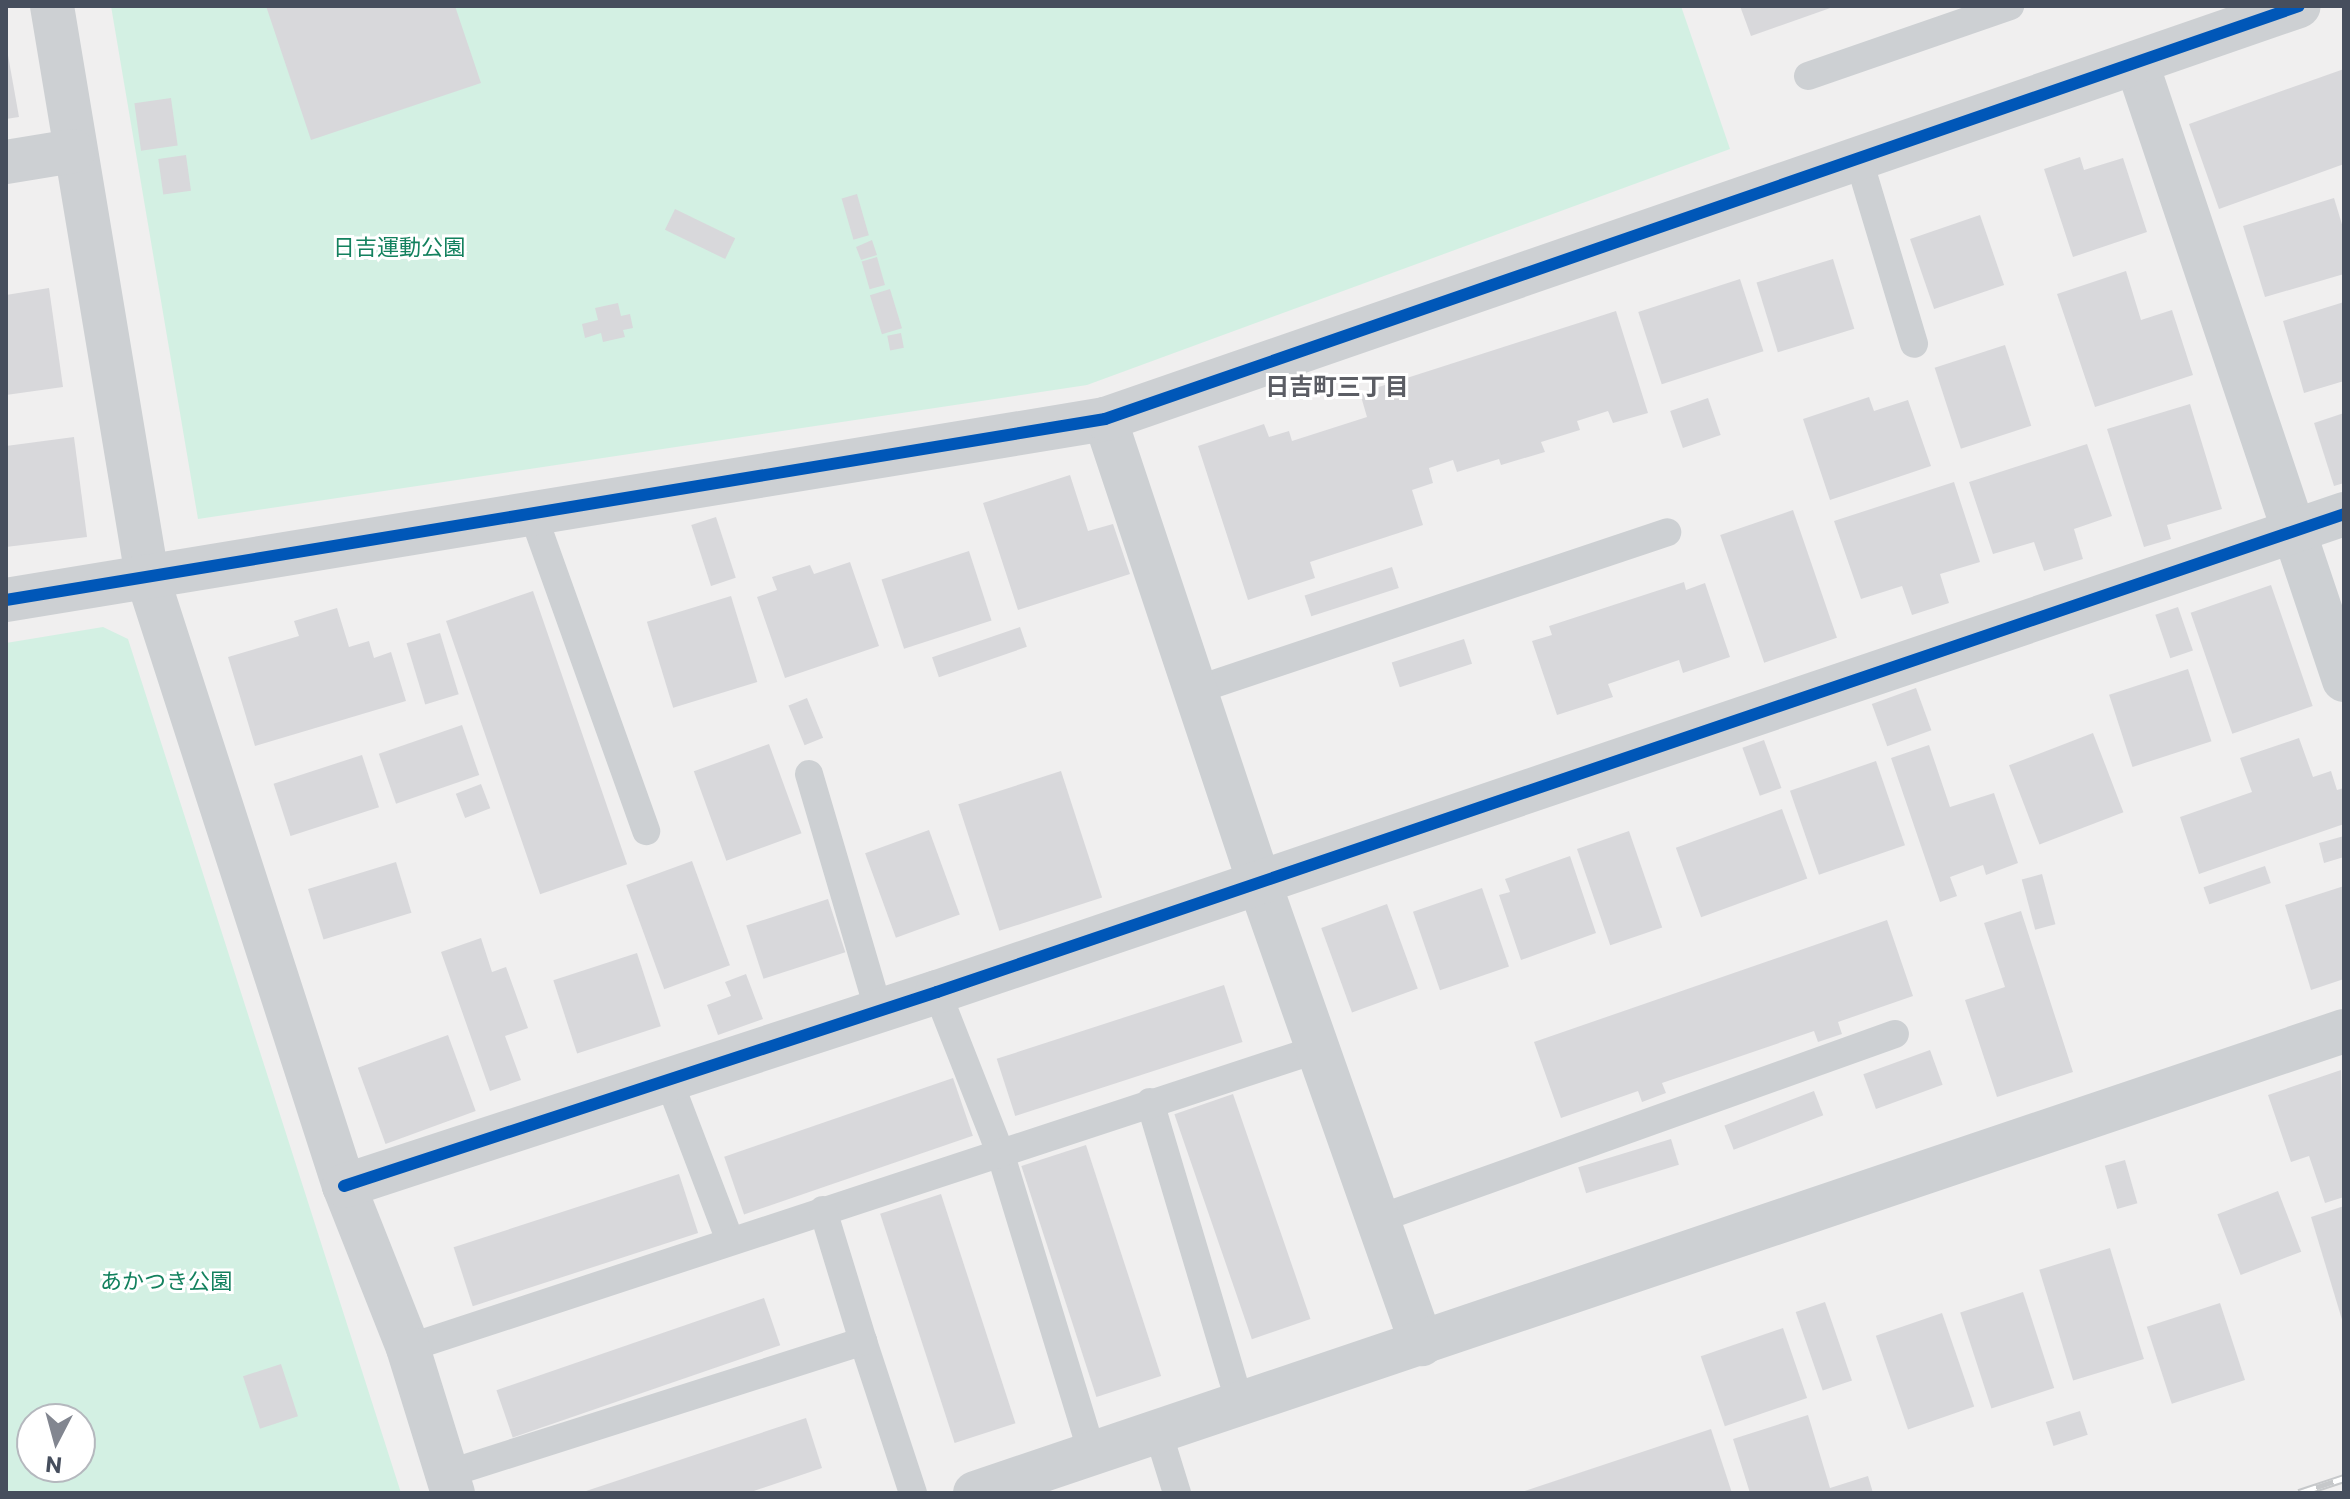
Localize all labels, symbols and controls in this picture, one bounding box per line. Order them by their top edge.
park label: 日吉運動公園 [333,234,465,260]
district label: 日吉町三丁目 [1265,372,1409,400]
park label: あかつき公園 [100,1268,232,1294]
north arrow [16,1403,96,1483]
text: N [44,1451,63,1480]

